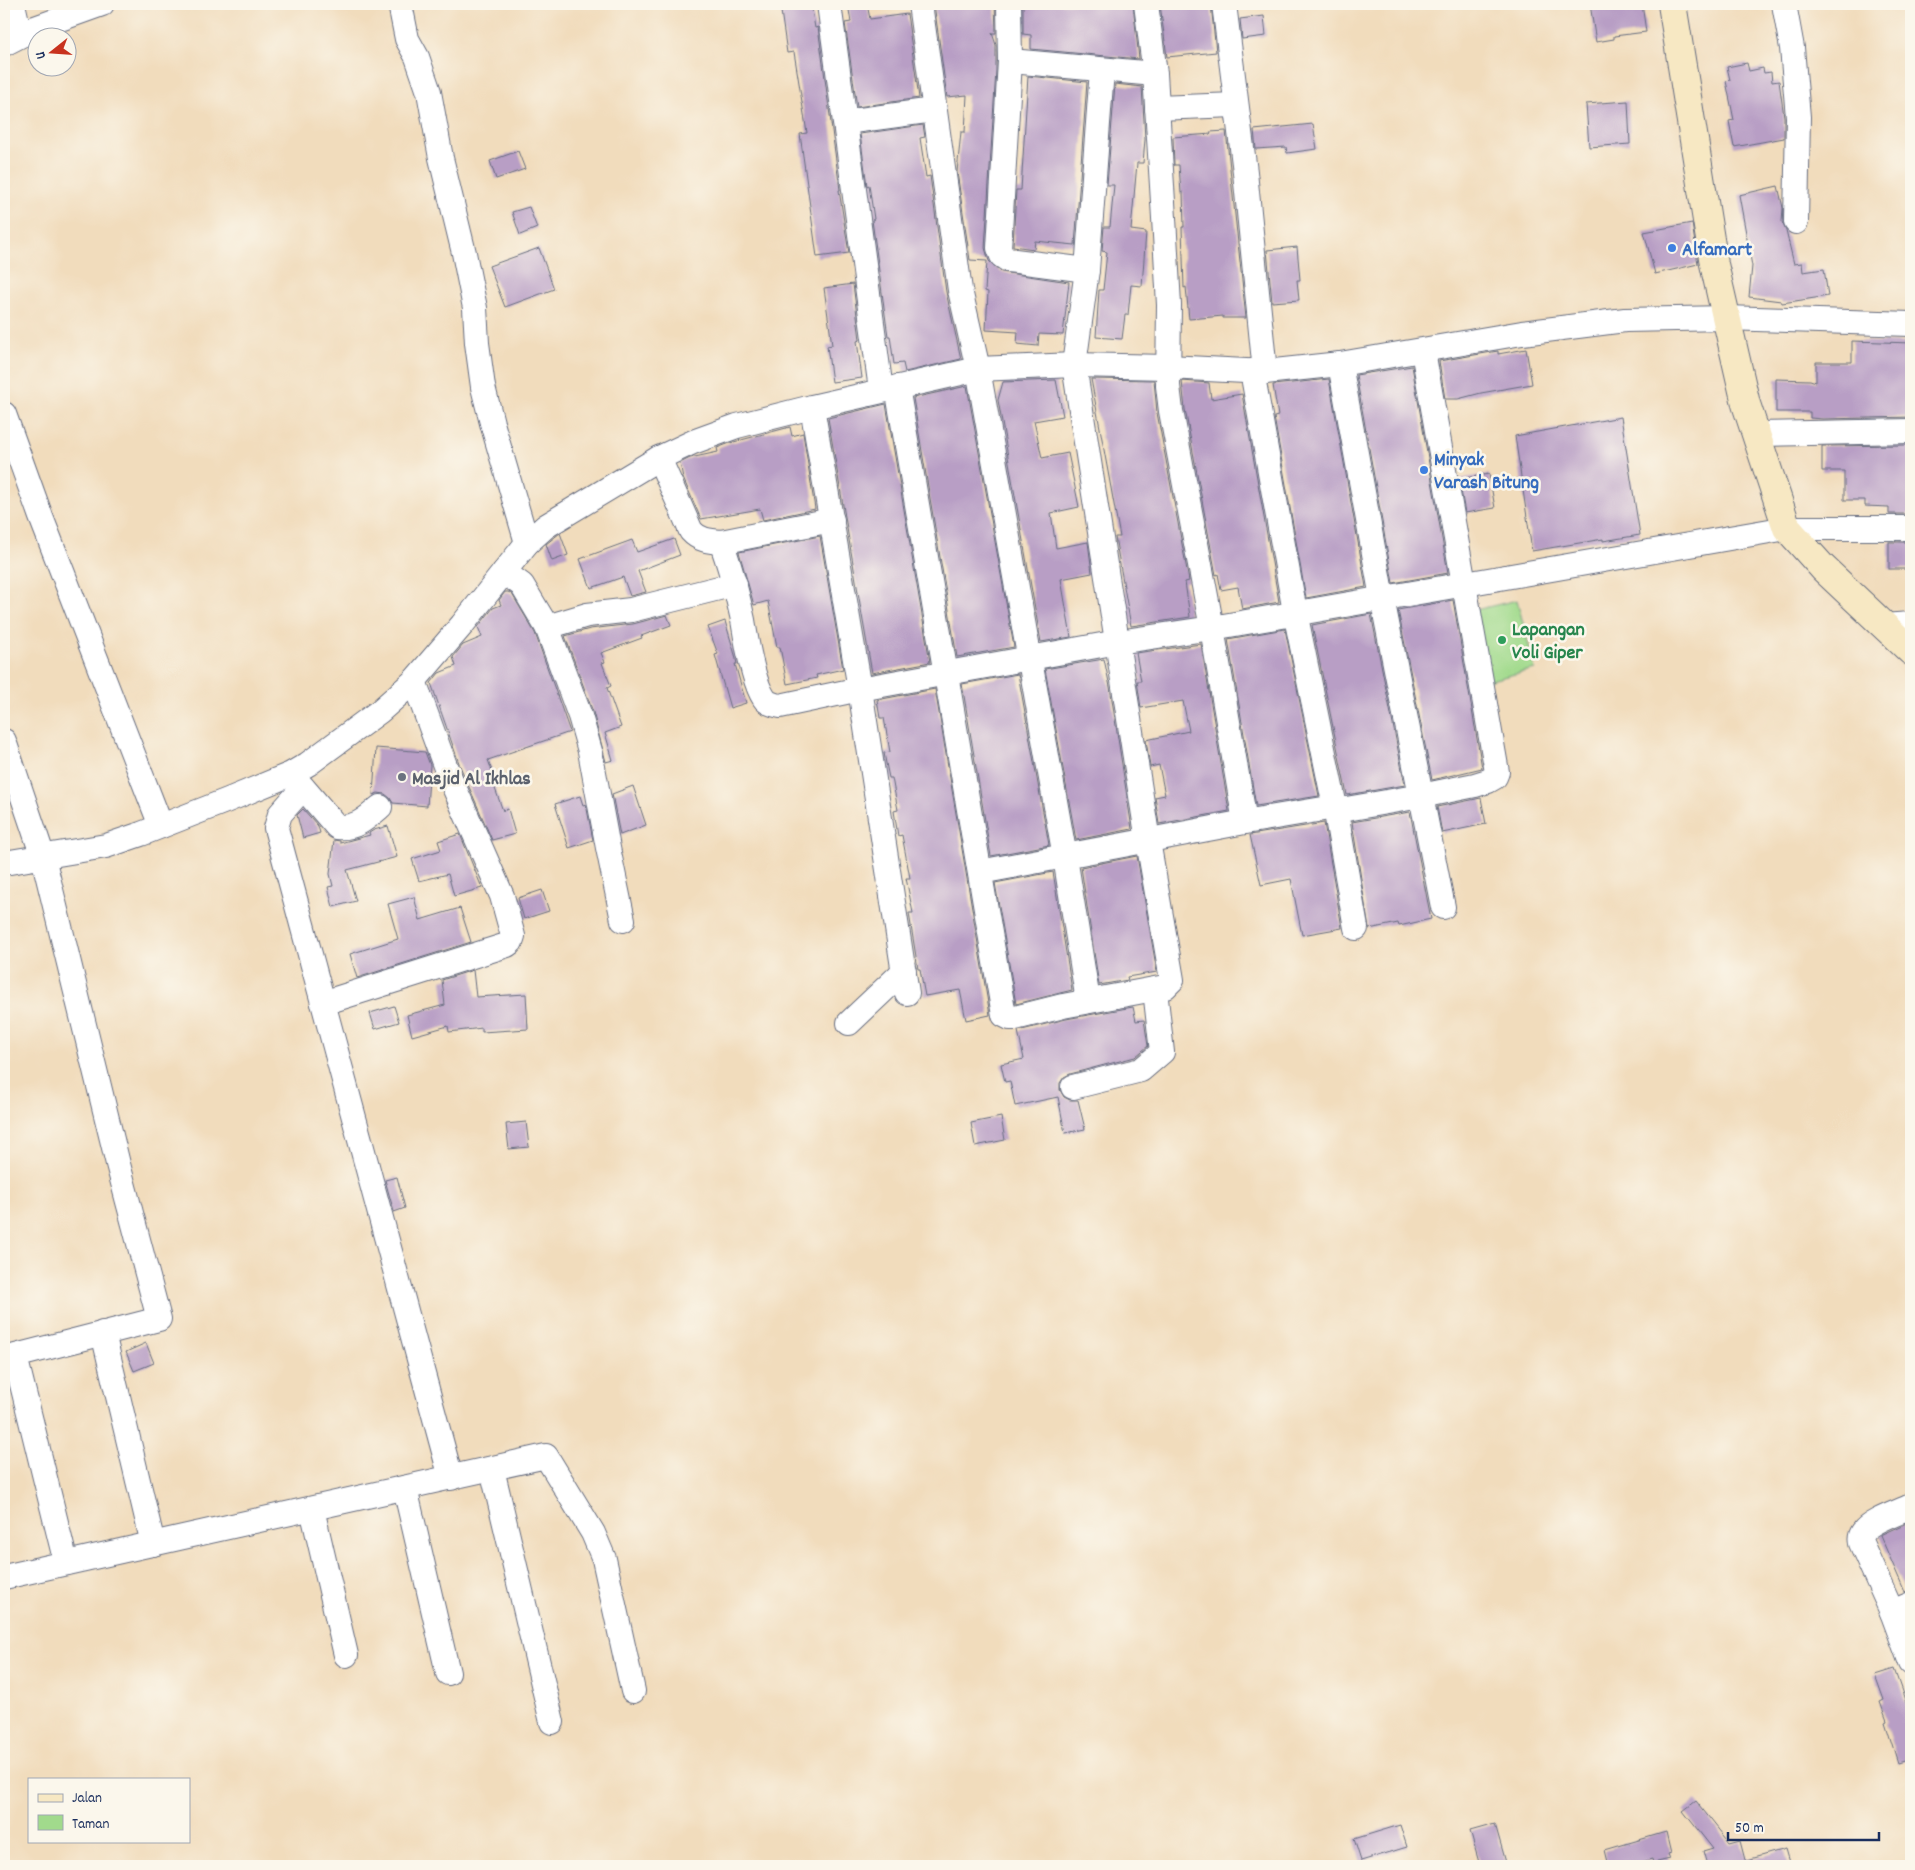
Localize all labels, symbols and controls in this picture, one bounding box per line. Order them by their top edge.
north arrow [28,28,78,78]
text: U [31,49,52,61]
place label: Alfamart [1682,237,1753,265]
marker: Alfamart [1666,242,1678,254]
place label: Minyak Varash Bitung [1434,447,1539,498]
marker: Minyak Varash Bitung [1418,464,1430,476]
place label: Lapangan Voli Giper [1512,617,1585,668]
marker: Lapangan Voli Giper [1496,634,1508,646]
place label: Masjid Al Ikhlas [412,766,531,794]
marker: Masjid Al Ikhlas [396,771,408,783]
legend [28,1778,190,1842]
text: Jalan [72,1788,102,1810]
scale bar [1728,1810,1879,1842]
text: Taman [72,1814,109,1836]
text: 50 m [1735,1818,1764,1840]

